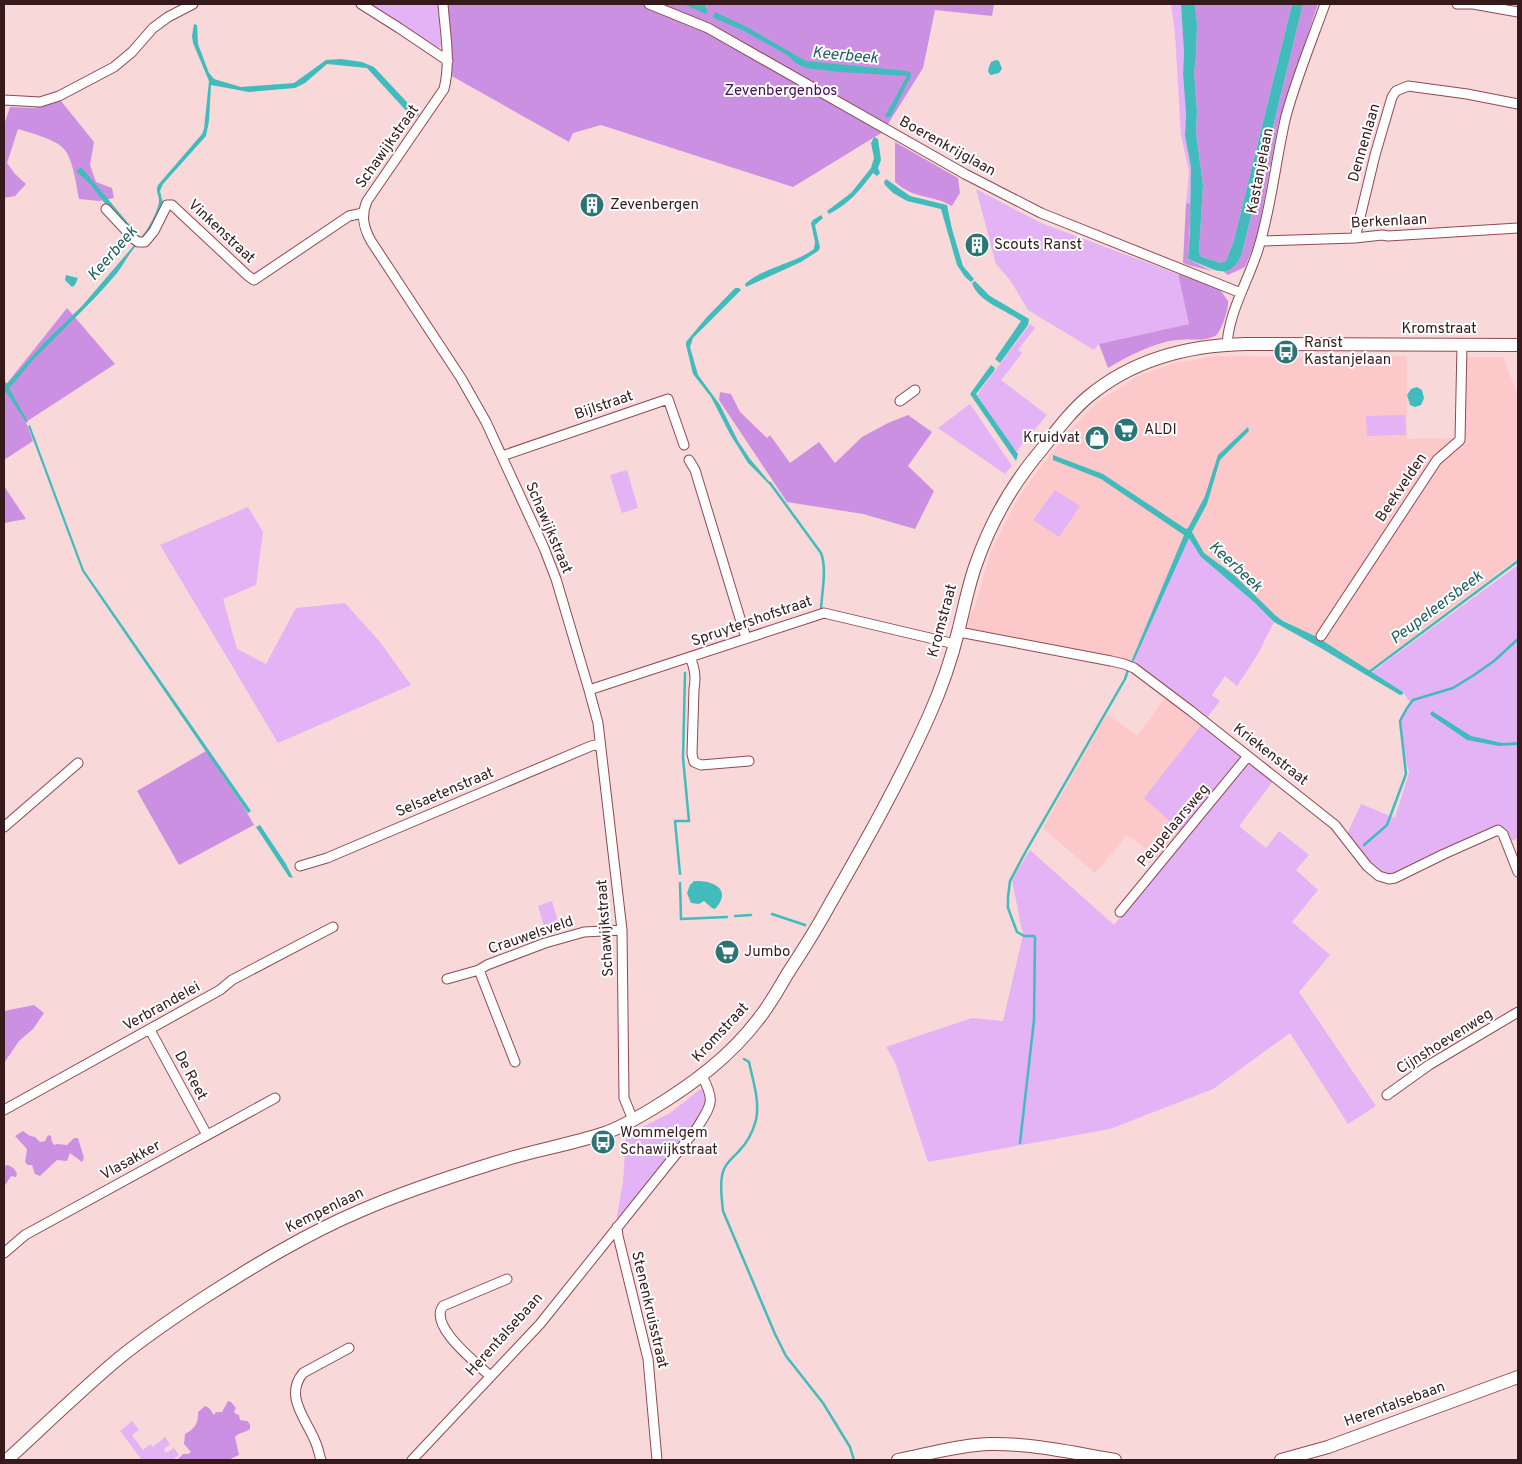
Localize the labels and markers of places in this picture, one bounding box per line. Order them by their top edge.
building icon: Zevenbergen [579,192,605,218]
place label: Zevenbergen [610,196,699,215]
building icon: Scouts Ranst [964,232,990,258]
place label: Scouts Ranst [994,236,1082,255]
place label: Ranst Kastanjelaan [1304,334,1391,370]
bus stop icon: Ranst Kastanjelaan [1273,339,1299,365]
supermarket icon: ALDI [1113,417,1139,443]
place label: ALDI [1144,421,1177,440]
shop icon: Kruidvat [1084,425,1110,451]
place label: Kruidvat [1023,429,1080,448]
supermarket icon: Jumbo [714,939,740,965]
place label: Jumbo [744,943,791,962]
place label: Wommelgem Schawijkstraat [620,1124,718,1160]
bus stop icon: Wommelgem Schawijkstraat [590,1129,616,1155]

